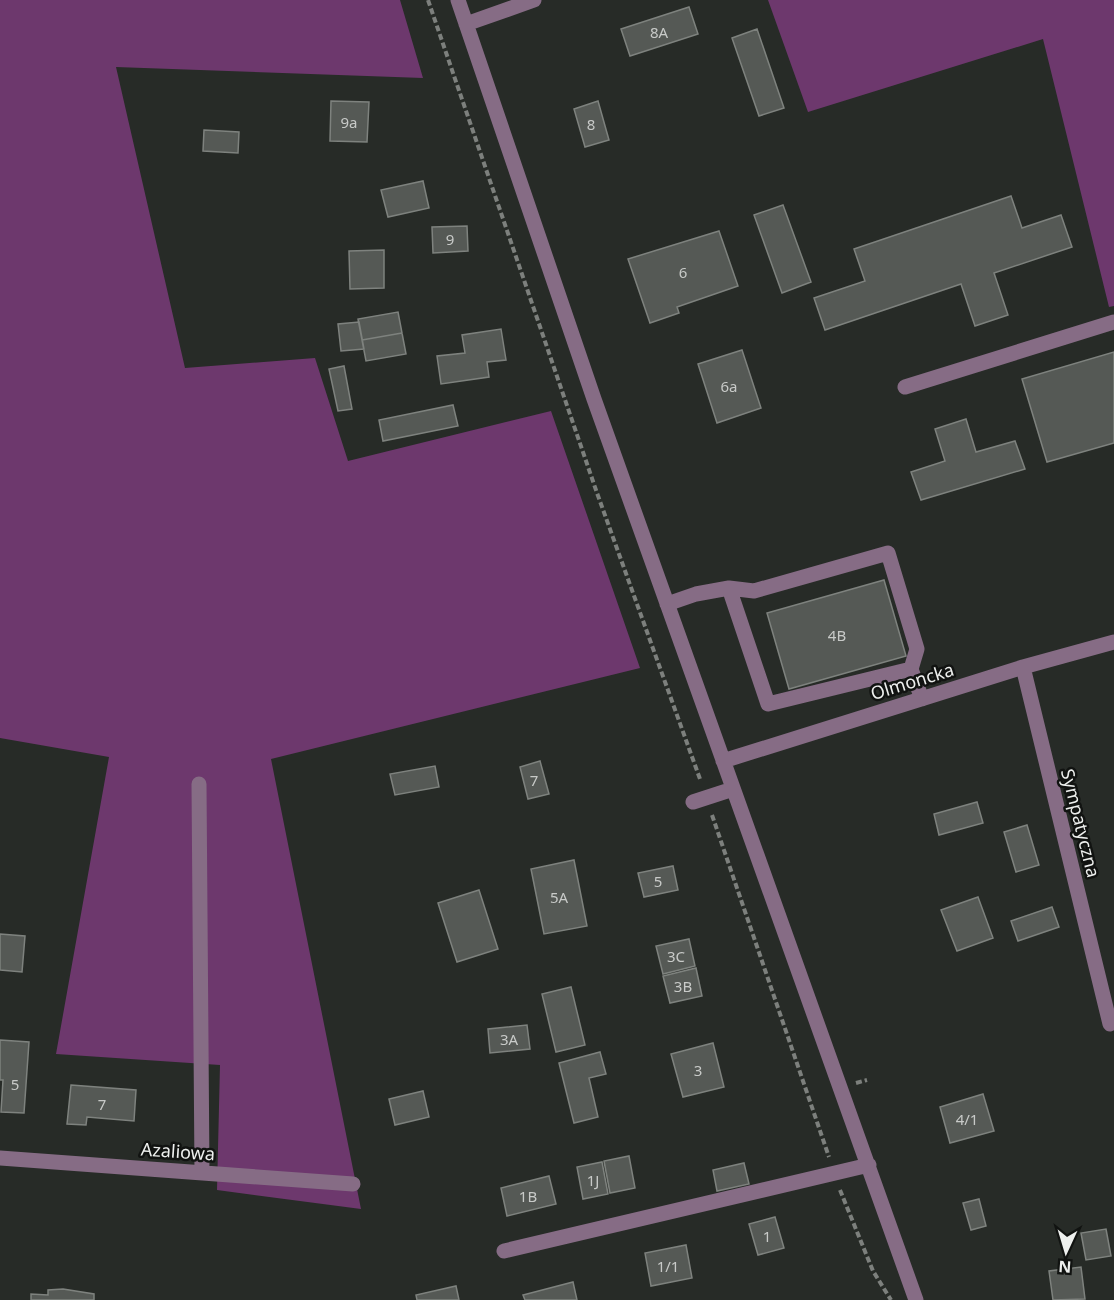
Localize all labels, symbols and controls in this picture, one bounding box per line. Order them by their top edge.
house number: 8A [650,22,668,42]
house number: 9a [341,112,358,132]
house number: 8 [587,114,595,134]
house number: 9 [446,229,454,249]
house number: 6 [679,262,687,282]
house number: 6a [721,376,738,396]
house number: 4B [828,625,846,645]
street label: Olmoncka [867,657,957,705]
street label: Sympatyczna [1056,766,1106,880]
house number: 7 [530,770,538,790]
house number: 5 [654,871,662,891]
house number: 5A [550,887,568,907]
house number: 3C [667,946,686,966]
house number: 3B [674,976,692,996]
house number: 3A [500,1029,518,1049]
house number: 3 [694,1060,702,1080]
house number: 5 [11,1074,19,1094]
house number: 7 [98,1094,106,1114]
house number: 4/1 [956,1109,978,1129]
street label: Azaliowa [140,1136,216,1166]
house number: 1J [587,1170,599,1190]
house number: 1B [519,1186,537,1206]
north arrow [1036,1222,1096,1282]
house number: 1 [763,1226,771,1246]
house number: 1/1 [657,1256,679,1276]
text: N [1058,1256,1072,1278]

